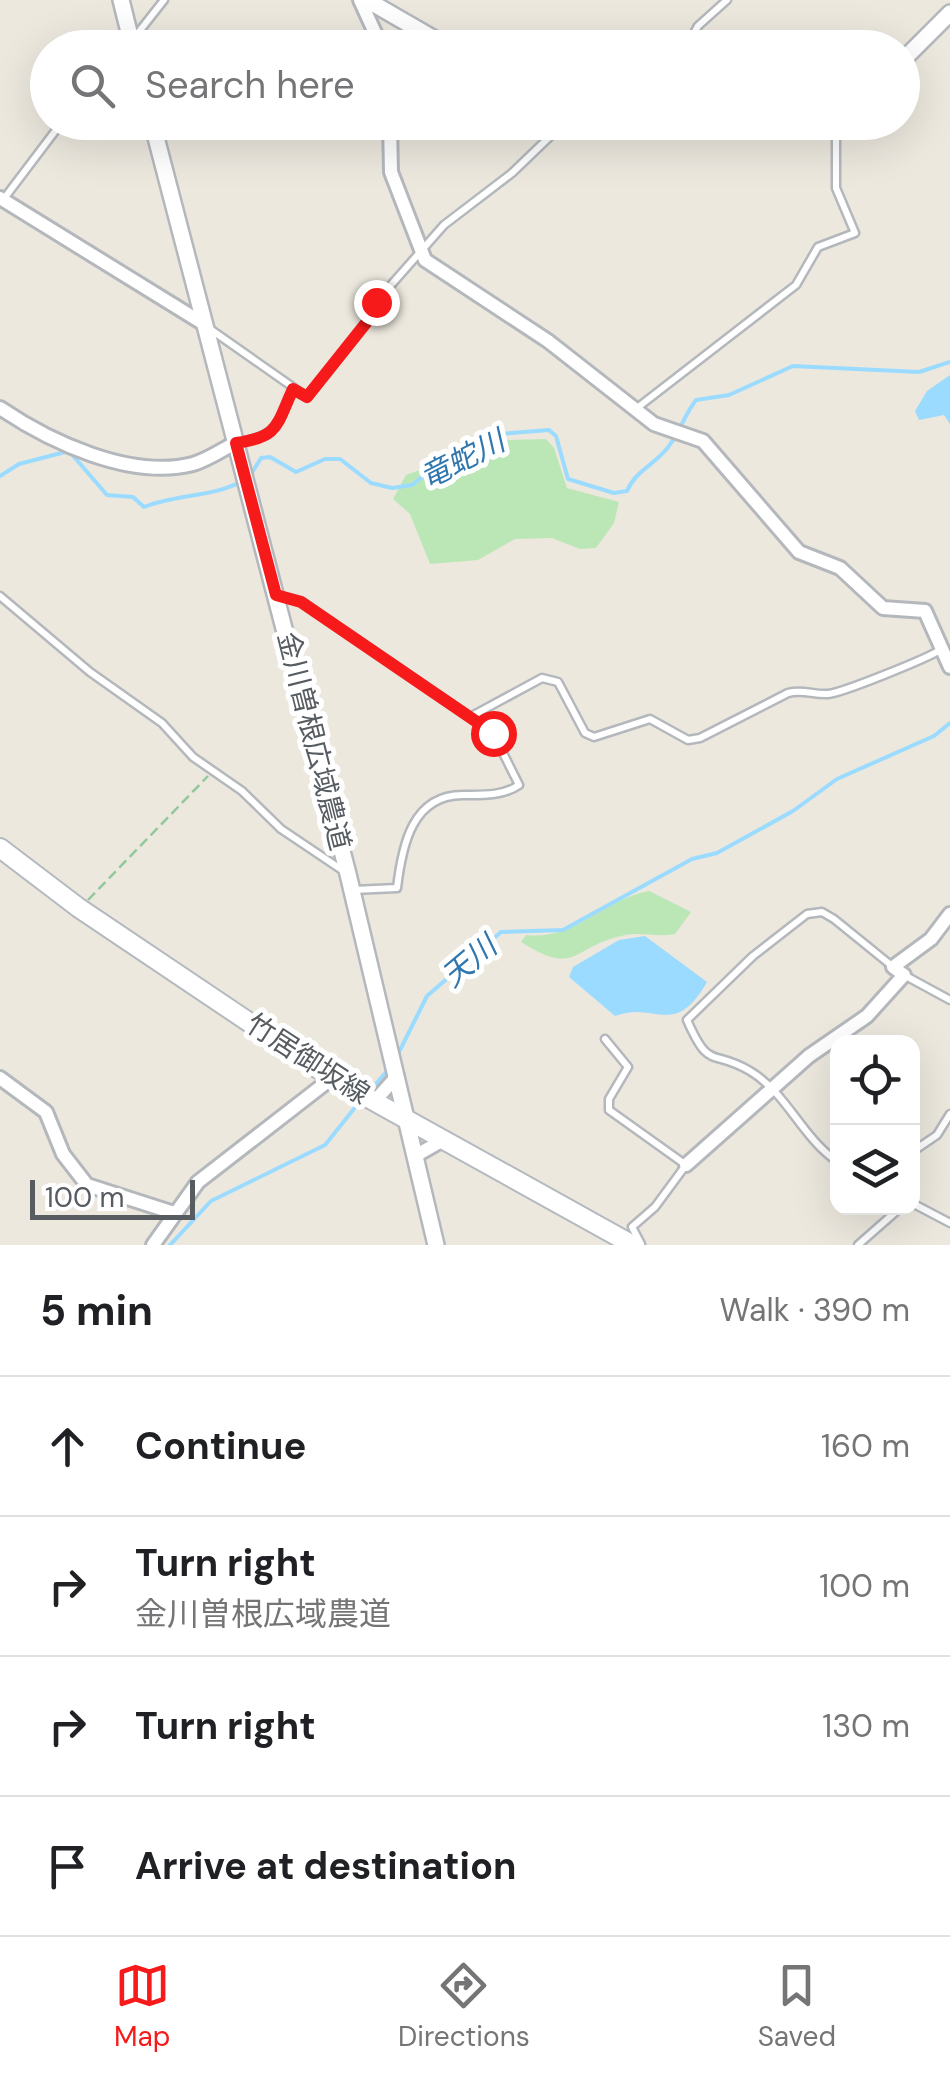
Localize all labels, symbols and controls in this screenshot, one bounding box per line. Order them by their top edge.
search box [30,30,920,140]
icon: search [65,58,120,113]
text: Search here [145,60,355,110]
route end [354,280,400,326]
water label: 竜蛇川 [413,420,514,497]
street label: 金川曽根広域農道 [269,628,359,854]
route start [471,711,517,757]
water label: 天川 [433,925,507,995]
street label: 竹居御坂線 [239,1005,377,1113]
map controls [830,1035,920,1215]
button: locate [830,1035,920,1125]
button: layers [830,1125,920,1215]
scale bar [30,1175,195,1220]
text: 100 m [45,1179,124,1216]
text: 5 min [40,1283,153,1338]
text: Walk · 390 m [720,1289,910,1331]
icon: ahead [40,1419,95,1474]
text: Continue [135,1421,306,1471]
text: 160 m [821,1425,910,1467]
text: Turn right [135,1538,316,1588]
icon: right [40,1559,95,1614]
text: 100 m [819,1565,910,1607]
text: 金川曽根広域農道 [135,1593,391,1635]
icon: right [40,1699,95,1754]
text: Turn right [135,1701,316,1751]
text: 130 m [822,1705,910,1747]
icon: arrive [40,1839,95,1894]
text: Arrive at destination [135,1841,517,1891]
tab: Map [114,1958,170,2055]
tab: Directions [398,1958,530,2055]
tab: Saved [758,1958,836,2055]

